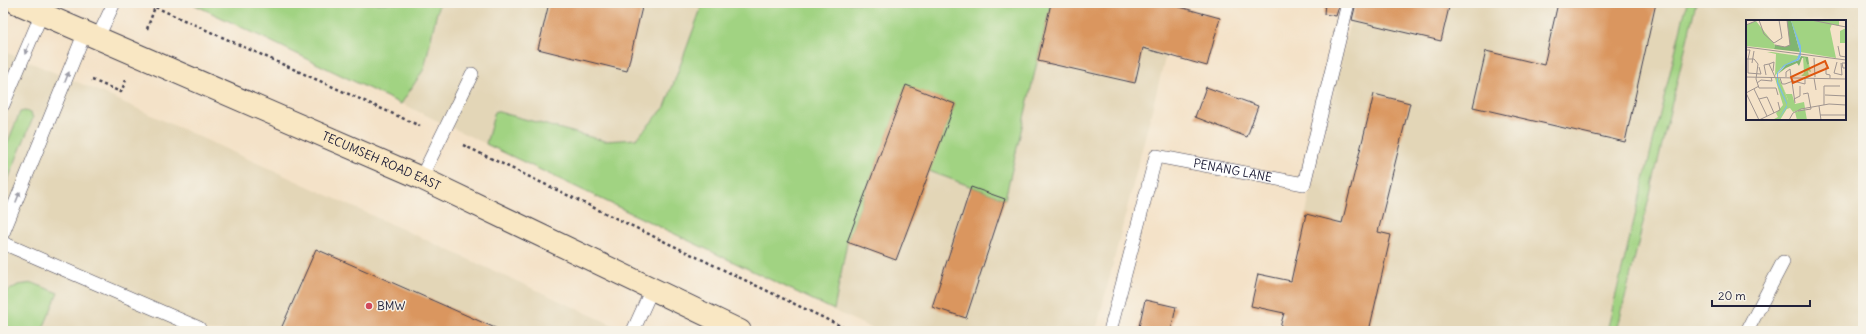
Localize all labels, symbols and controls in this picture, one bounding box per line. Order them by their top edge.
inset map [1746,20,1846,120]
one-way arrow [23,44,29,56]
one-way arrow [64,70,70,82]
street label: TECUMSEH ROAD EAST [320,128,443,193]
street label: PENANG LANE [1192,155,1273,185]
one-way arrow [15,191,21,203]
scale bar [1712,282,1810,308]
text: 20 m [1718,288,1746,303]
place label: BMW [377,298,406,313]
marker: BMW [364,301,374,311]

